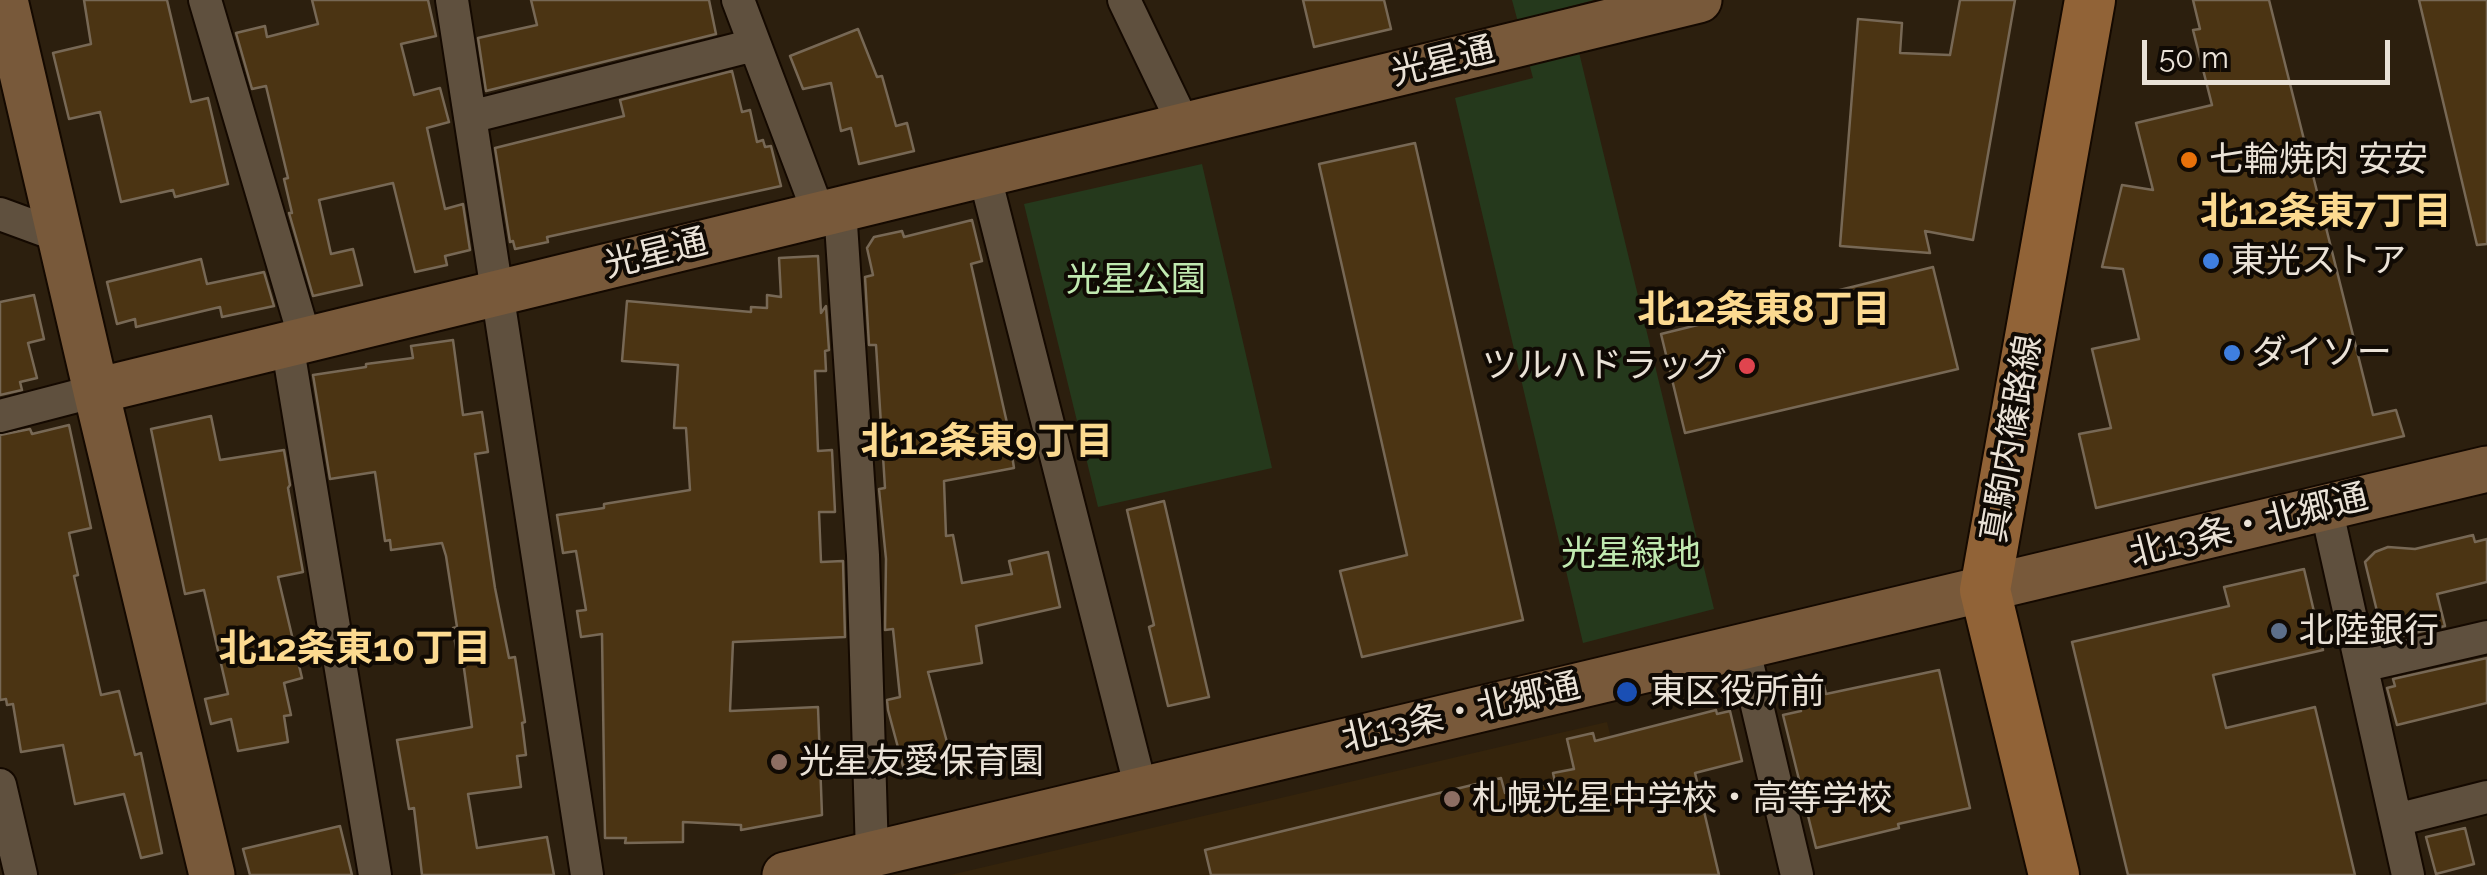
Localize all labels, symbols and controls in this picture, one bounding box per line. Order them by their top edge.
scale bar [2147,20,2394,82]
street label: 光星通 [1387,29,1499,95]
text: 50 m [2159,40,2229,75]
place label: 七輪焼肉 安安 [2209,139,2428,181]
marker: 七輪焼肉 安安 [2178,149,2200,171]
district label: 北12条東7丁目 [2200,190,2452,236]
street label: 光星通 [600,221,712,287]
place label: 東光ストア [2231,240,2406,282]
marker: 東光ストア [2200,250,2222,272]
park label: 光星公園 [1066,259,1206,301]
district label: 北12条東8丁目 [1637,288,1891,334]
street label: 真駒内篠路線 [1973,332,2051,546]
place label: ダイソー [2252,332,2392,374]
marker: ダイソー [2221,342,2243,364]
place label: ツルハドラッグ [1482,345,1727,387]
marker: ツルハドラッグ [1736,355,1758,377]
district label: 北12条東9丁目 [861,420,1113,466]
street label: 北13条・北郷通 [2126,476,2372,576]
park label: 光星緑地 [1561,533,1701,575]
place label: 北陸銀行 [2299,610,2439,652]
marker: 北陸銀行 [2268,620,2290,642]
district label: 北12条東10丁目 [219,627,491,673]
street label: 北13条・北郷通 [1338,665,1584,761]
place label: 東区役所前 [1650,671,1825,713]
marker: 東区役所前 [1614,679,1640,705]
place label: 光星友愛保育園 [799,741,1044,783]
marker: 光星友愛保育園 [768,751,790,773]
place label: 札幌光星中学校・高等学校 [1472,778,1892,820]
marker: 札幌光星中学校・高等学校 [1441,788,1463,810]

